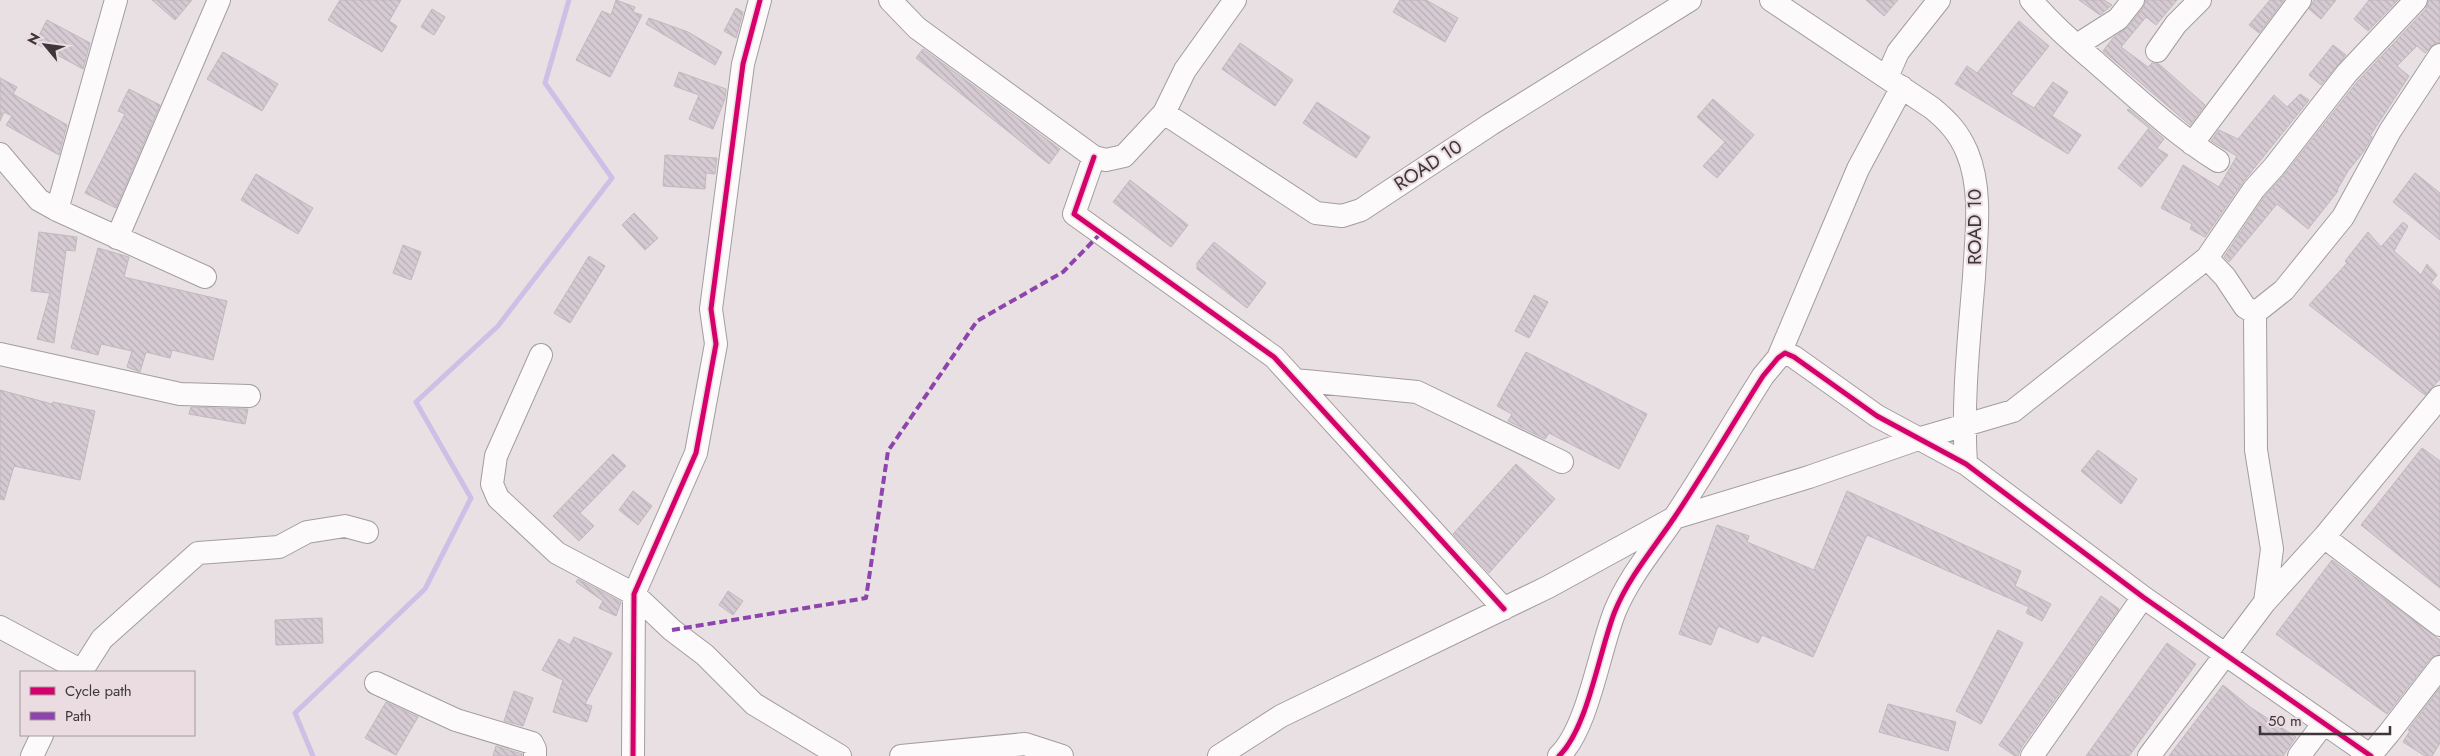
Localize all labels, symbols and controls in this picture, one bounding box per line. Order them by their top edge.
north arrow [20,20,70,70]
text: N [22,29,45,48]
street label: ROAD 10 [1389,133,1467,197]
street label: ROAD 10 [1961,189,1988,265]
legend [20,671,195,736]
text: Cycle path [65,680,132,702]
scale bar [2260,704,2390,736]
text: Path [65,705,91,727]
text: 50 m [2268,710,2302,732]

